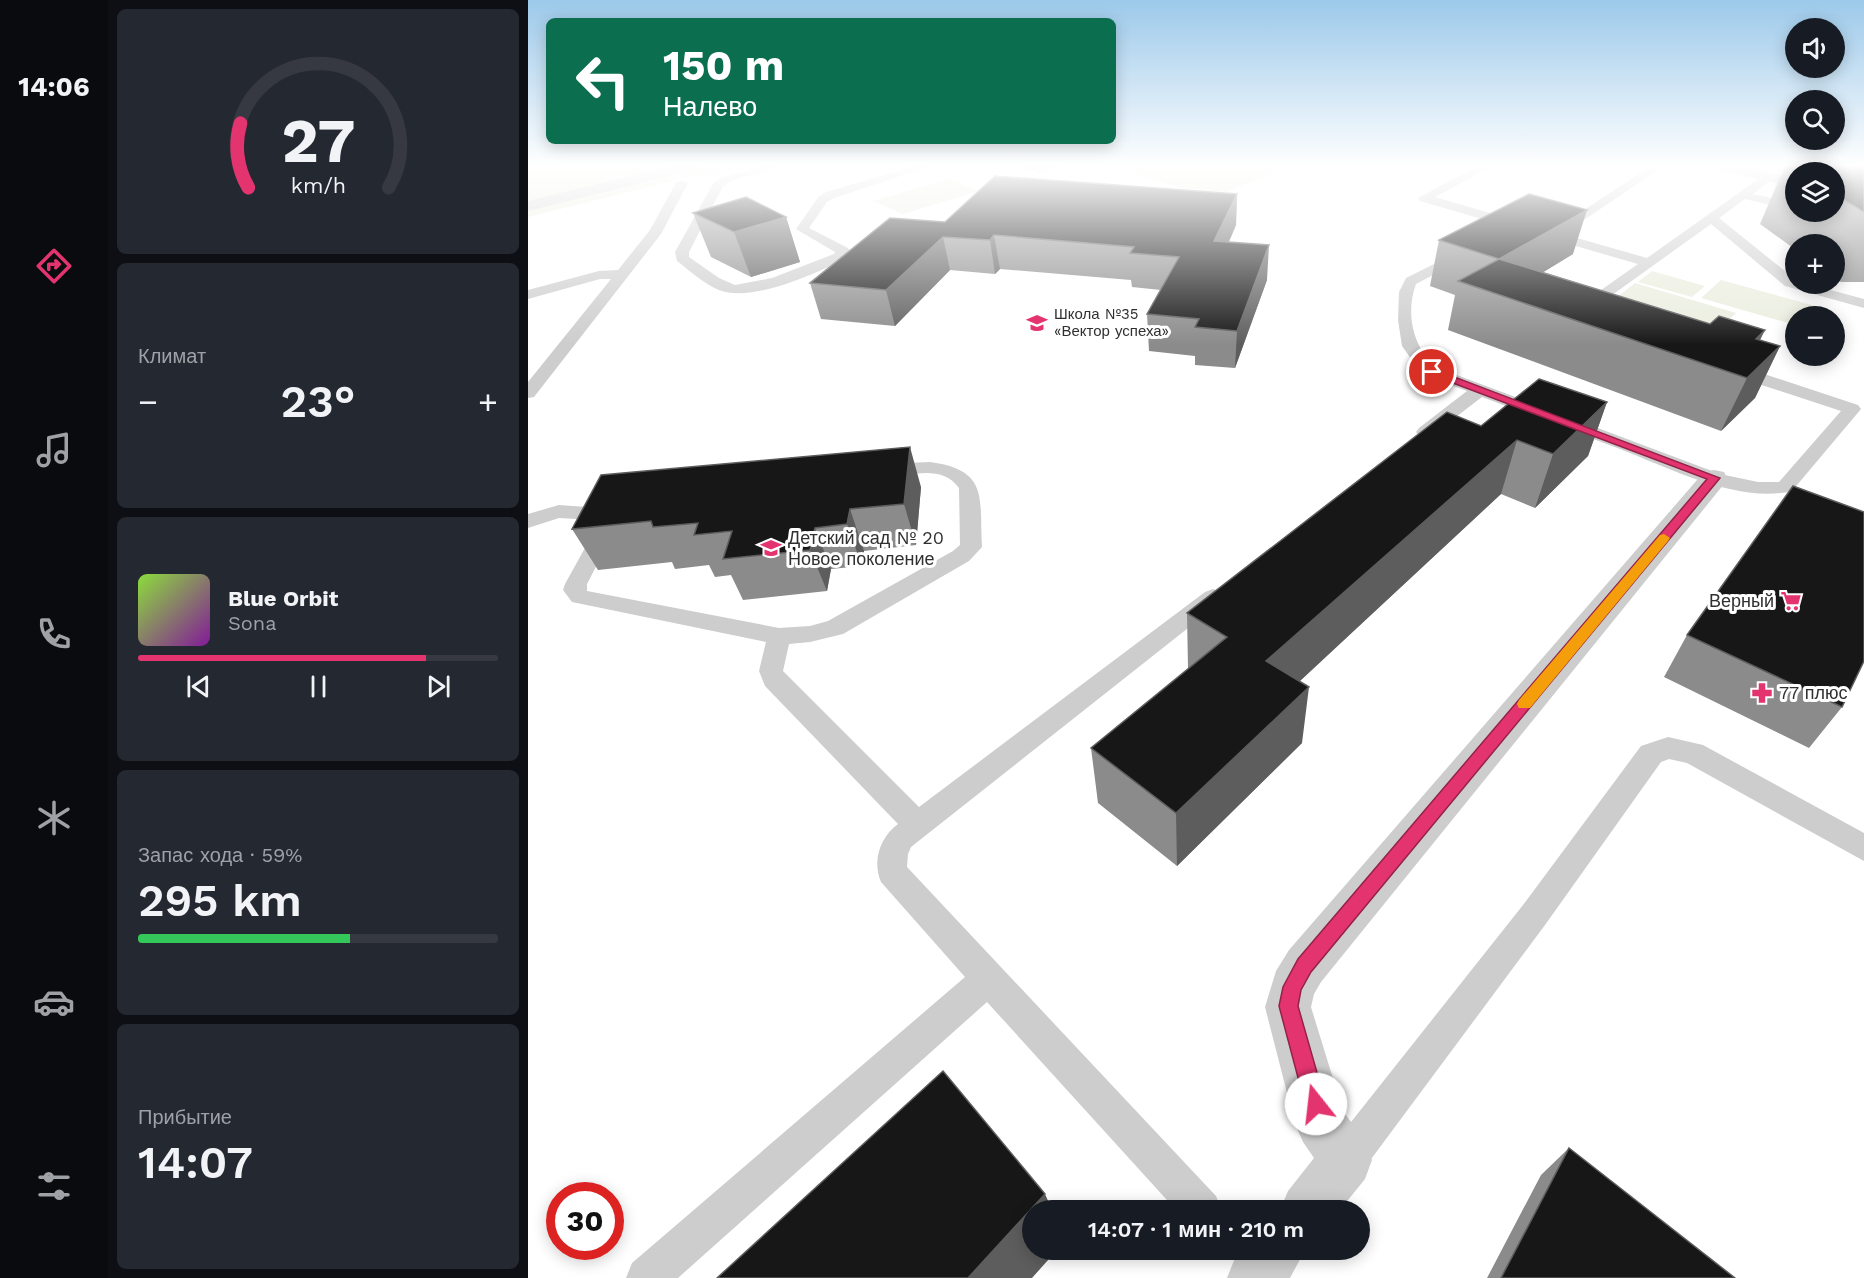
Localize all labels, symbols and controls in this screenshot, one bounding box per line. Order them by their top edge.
map controls [1785,18,1845,366]
button: sound [1785,18,1845,78]
text: 150 m [663,41,784,90]
icon: left [564,42,642,120]
text: 14:06 [18,71,90,103]
button: search [1785,90,1845,150]
text: Налево [663,91,757,123]
text: 27 [281,105,355,178]
button: layers [1785,162,1845,222]
text: km/h [290,174,346,199]
button: + [1785,234,1845,294]
icon: directions [33,245,75,287]
place label: Школа №35 «Вектор успеха» [1054,305,1169,340]
button: − [1785,306,1845,366]
school or university icon: Школа №35 «Вектор успеха» [1025,311,1049,335]
text: Климат [138,344,206,368]
pin [1406,346,1457,397]
icon: arrive [1415,355,1448,388]
text: 23° [281,375,355,428]
text: − [138,382,158,421]
text: + [478,382,498,421]
icon: music [33,429,75,471]
place label: Детский сад № 20 Новое поколение [788,527,944,569]
school or university icon: Детский сад № 20 Новое поколение [759,536,783,560]
text: Blue Orbit [228,586,338,611]
supermarket icon: Верный [1779,589,1803,613]
place label: Верный [1709,590,1774,611]
text: Sona [228,611,277,635]
icon: phone [33,613,75,655]
icon: previous [182,670,215,703]
icon: pause [302,670,335,703]
icon: next [422,670,455,703]
pharmacy icon: 77 плюс [1750,681,1774,705]
place label: 77 плюс [1779,682,1848,703]
icon: climate [33,797,75,839]
text: Запас хода · 59% [138,843,303,867]
text: 295 km [138,874,302,927]
icon: car [33,981,75,1023]
position arrow [1284,1072,1348,1136]
text: Прибытие [138,1105,232,1129]
text: 14:07 [138,1136,253,1189]
icon: filters [33,1165,75,1207]
speed limit sign: 30 [546,1182,624,1260]
text: 14:07 · 1 мин · 210 m [1088,1217,1304,1242]

